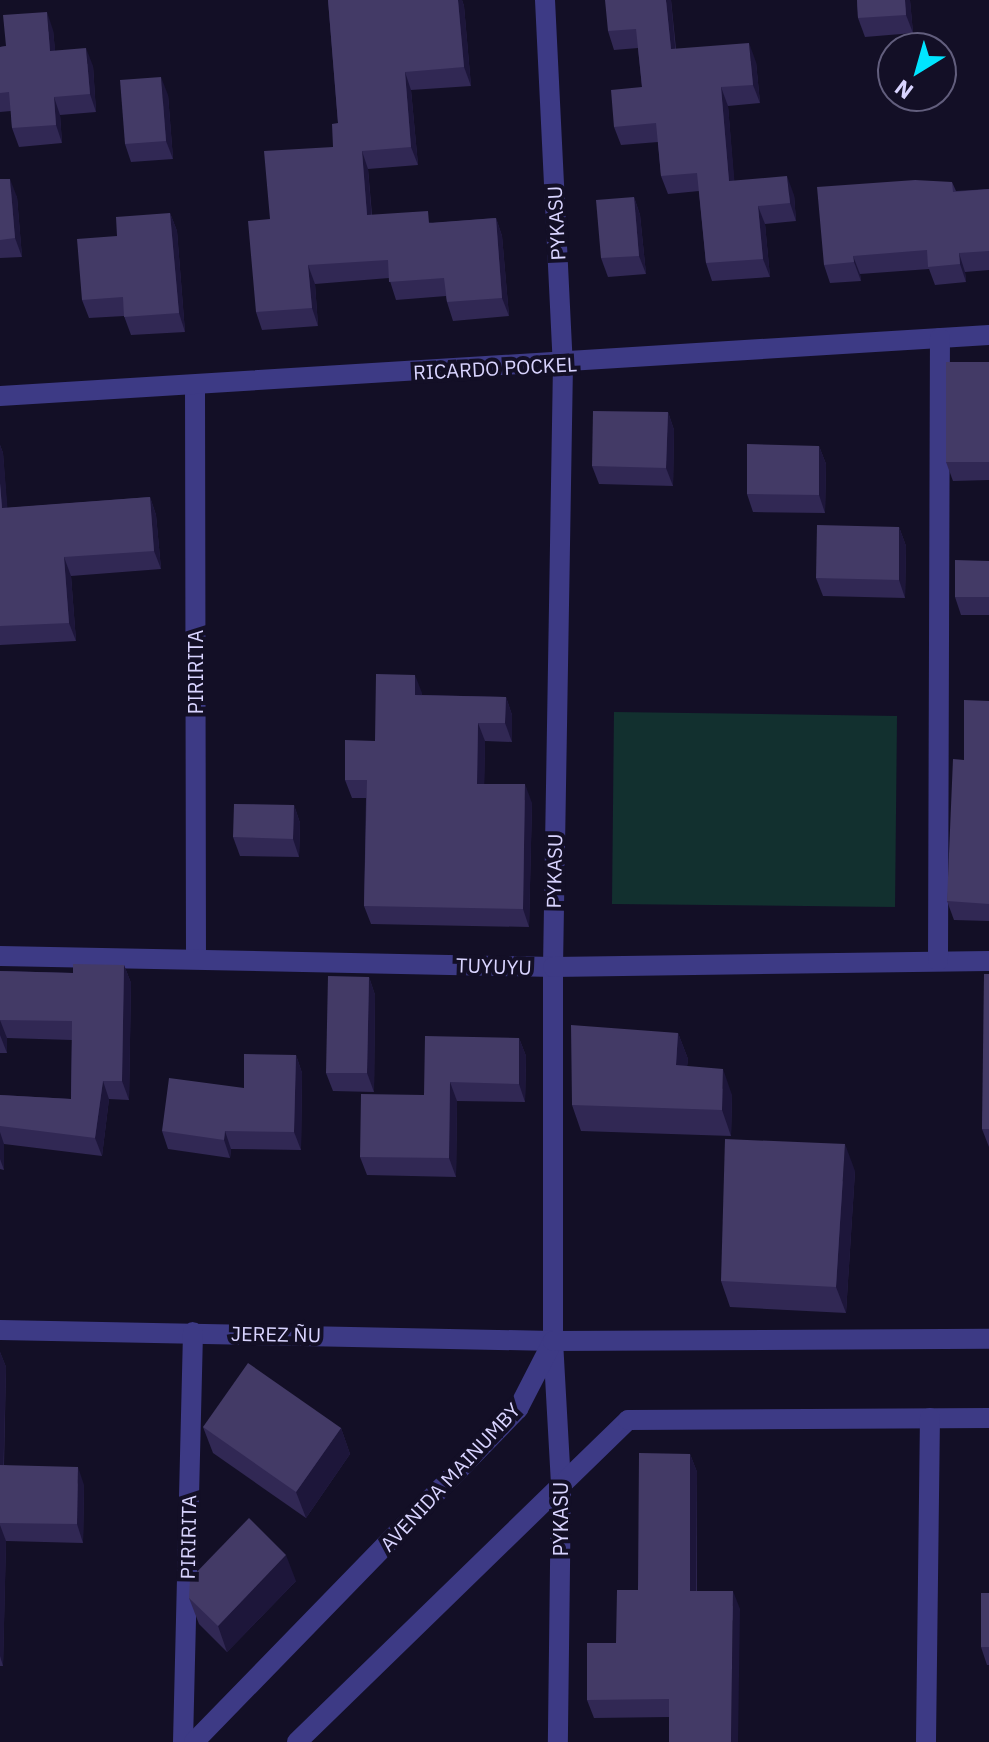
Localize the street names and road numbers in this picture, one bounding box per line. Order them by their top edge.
street label: PYKASU [542,185,570,261]
street label: RICARDO POCKEL [412,352,578,384]
street label: PIRIRITA [183,630,207,714]
street label: PYKASU [541,833,567,909]
street label: TUYUYU [456,953,532,979]
street label: JEREZ ÑU [231,1321,321,1347]
street label: AVENIDA MAINUMBY [375,1398,525,1556]
street label: PYKASU [548,1482,572,1556]
street label: PIRIRITA [175,1495,201,1579]

